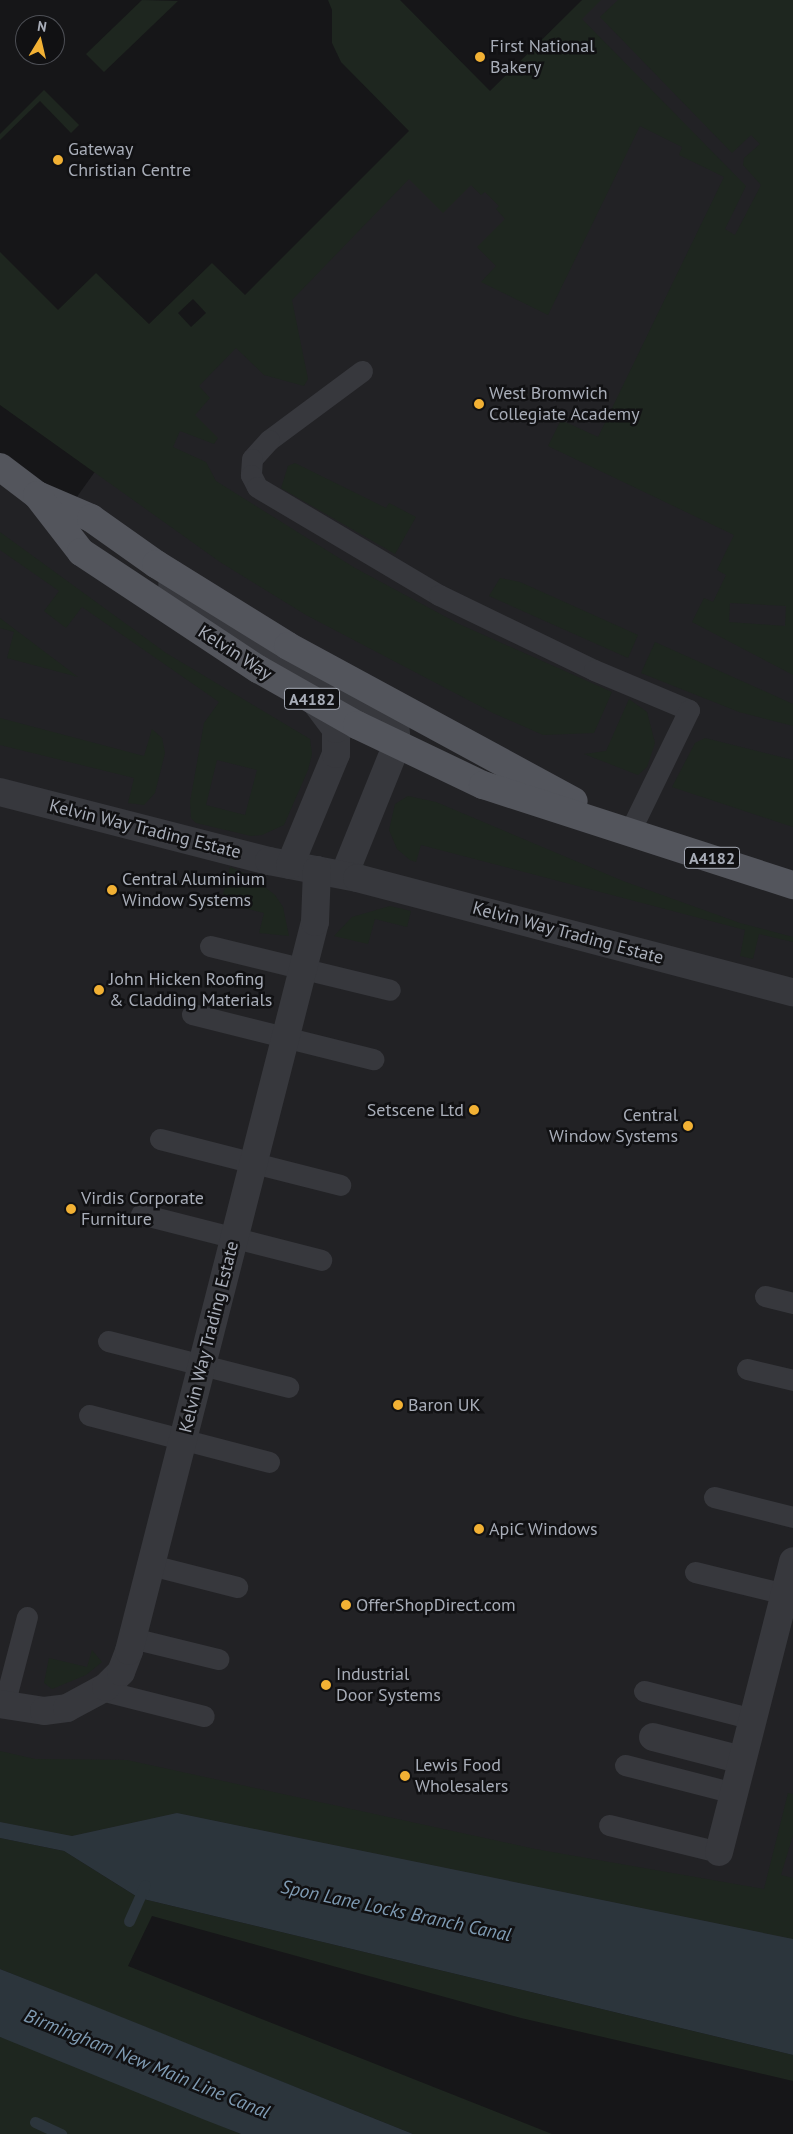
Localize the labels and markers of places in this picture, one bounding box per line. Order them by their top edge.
place label: First National Bakery [490,36,594,78]
marker: First National Bakery [474,51,486,63]
place label: Gateway Christian Centre [68,139,191,182]
marker: Gateway Christian Centre [52,154,64,166]
place label: West Bromwich Collegiate Academy [489,383,640,426]
marker: West Bromwich Collegiate Academy [473,398,485,410]
place label: Central Aluminium Window Systems [122,869,266,912]
marker: Central Aluminium Window Systems [106,884,118,896]
place label: John Hicken Roofing & Cladding Materials [109,969,272,1012]
marker: John Hicken Roofing & Cladding Materials [93,984,105,996]
place label: Setscene Ltd [367,1099,464,1121]
marker: Setscene Ltd [468,1104,480,1116]
place label: Central Window Systems [548,1105,678,1148]
marker: Central Window Systems [682,1120,694,1132]
place label: Virdis Corporate Furniture [81,1188,204,1230]
marker: Virdis Corporate Furniture [65,1203,77,1215]
place label: Baron UK [408,1394,481,1416]
marker: Baron UK [392,1399,404,1411]
place label: ApiC Windows [489,1518,599,1540]
marker: ApiC Windows [473,1523,485,1535]
place label: OfferShopDirect.com [356,1594,516,1616]
marker: OfferShopDirect.com [340,1599,352,1611]
place label: Industrial Door Systems [336,1664,441,1706]
marker: Industrial Door Systems [320,1679,332,1691]
place label: Lewis Food Wholesalers [415,1755,508,1798]
marker: Lewis Food Wholesalers [399,1770,411,1782]

